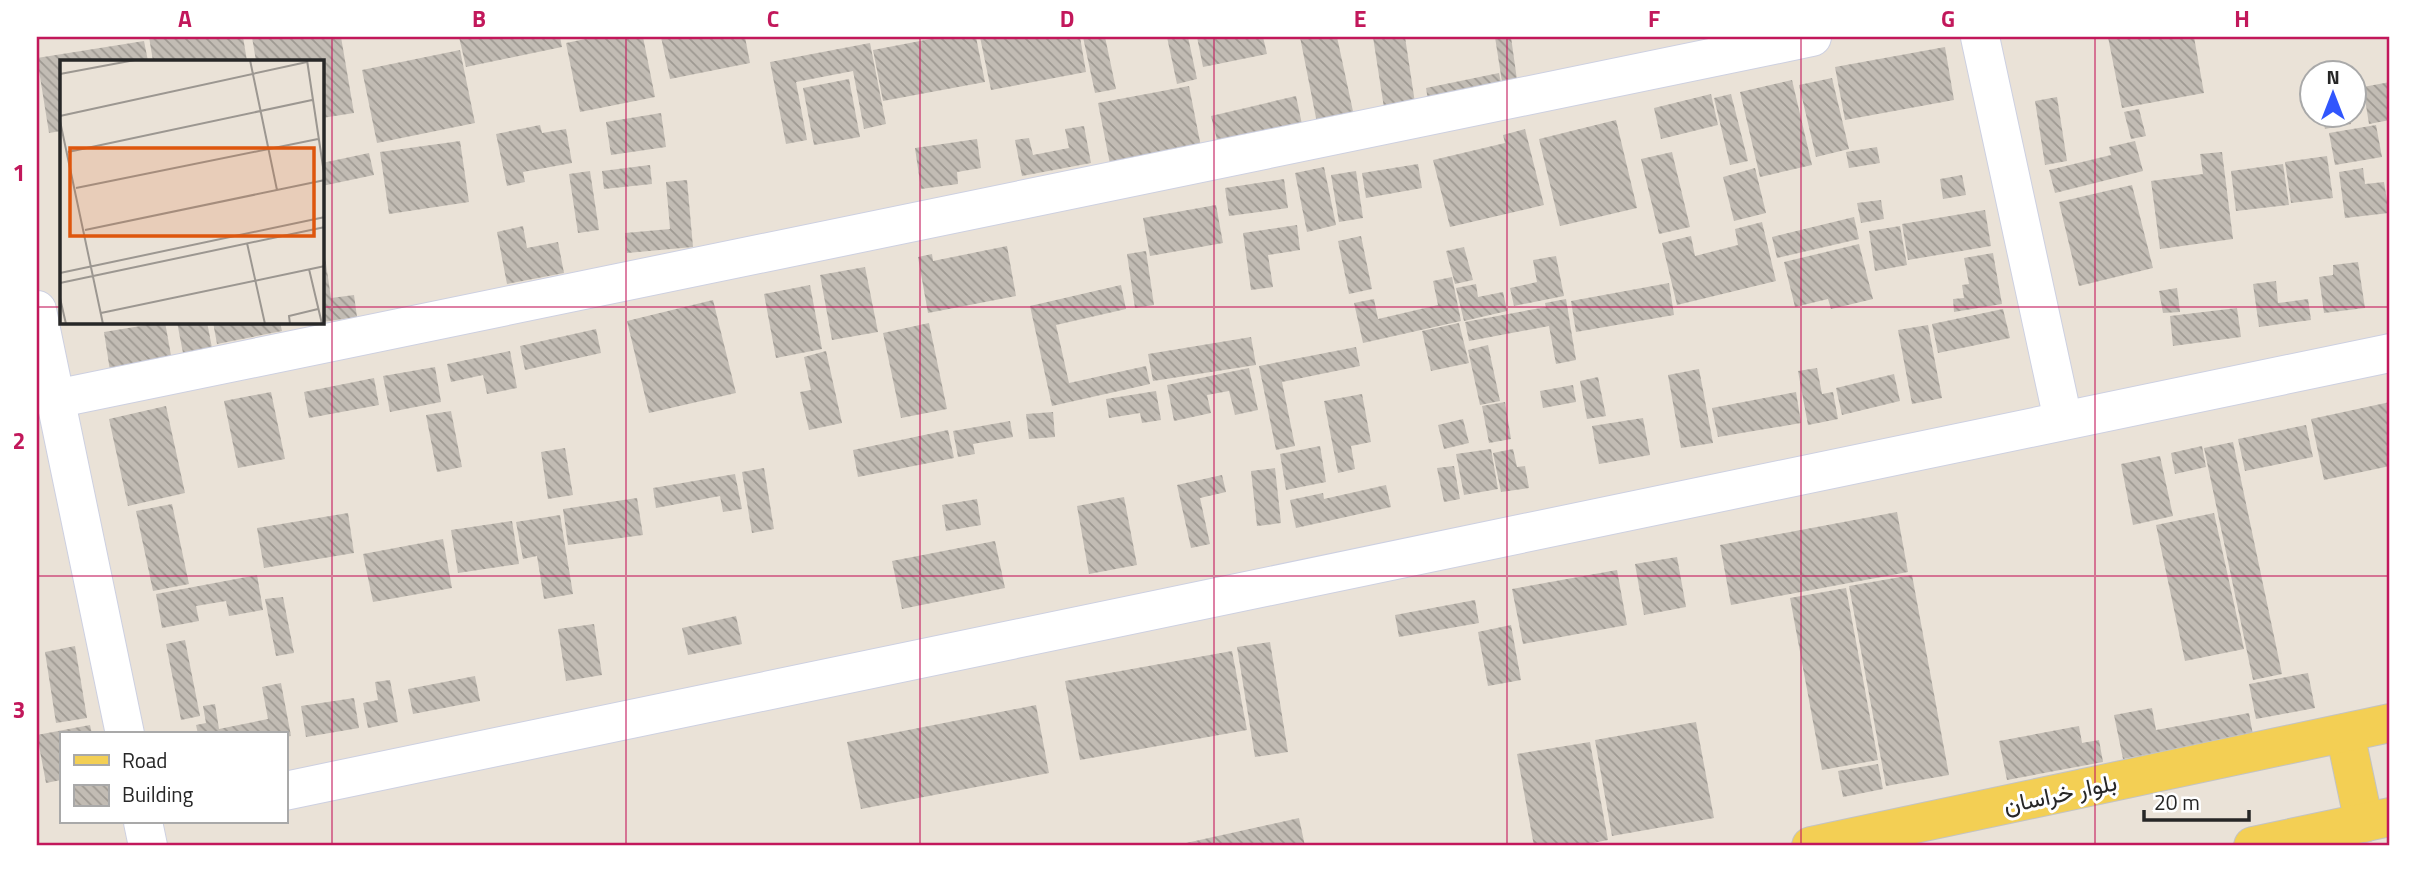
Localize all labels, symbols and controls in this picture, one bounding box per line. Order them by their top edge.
text: A [178,1,192,36]
text: B [472,1,486,36]
text: C [767,1,779,36]
text: D [1060,1,1074,36]
text: E [1354,1,1366,36]
text: F [1648,1,1660,36]
text: G [1941,1,1955,36]
text: H [2234,1,2250,36]
inset map [60,60,324,324]
north arrow [2298,60,2368,130]
text: N [2326,62,2340,91]
text: 1 [13,155,25,190]
text: 2 [13,423,25,458]
text: 3 [13,692,25,727]
legend [60,732,287,824]
text: Road [122,744,167,776]
street label: بلوار خراسان [2000,763,2120,823]
text: Building [122,778,194,810]
scale bar [2144,778,2248,822]
text: 20 m [2154,786,2200,818]

